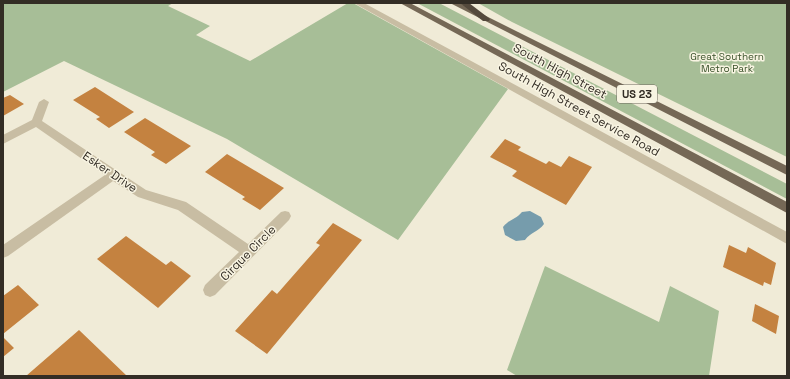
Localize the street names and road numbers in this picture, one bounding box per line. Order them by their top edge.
street label: South High Street [510,40,610,102]
street label: South High Street Service Road [496,58,662,160]
road number: US 23 [617,85,657,103]
street label: Esker Drive [80,148,140,196]
street label: Cirque Circle [217,222,279,284]

